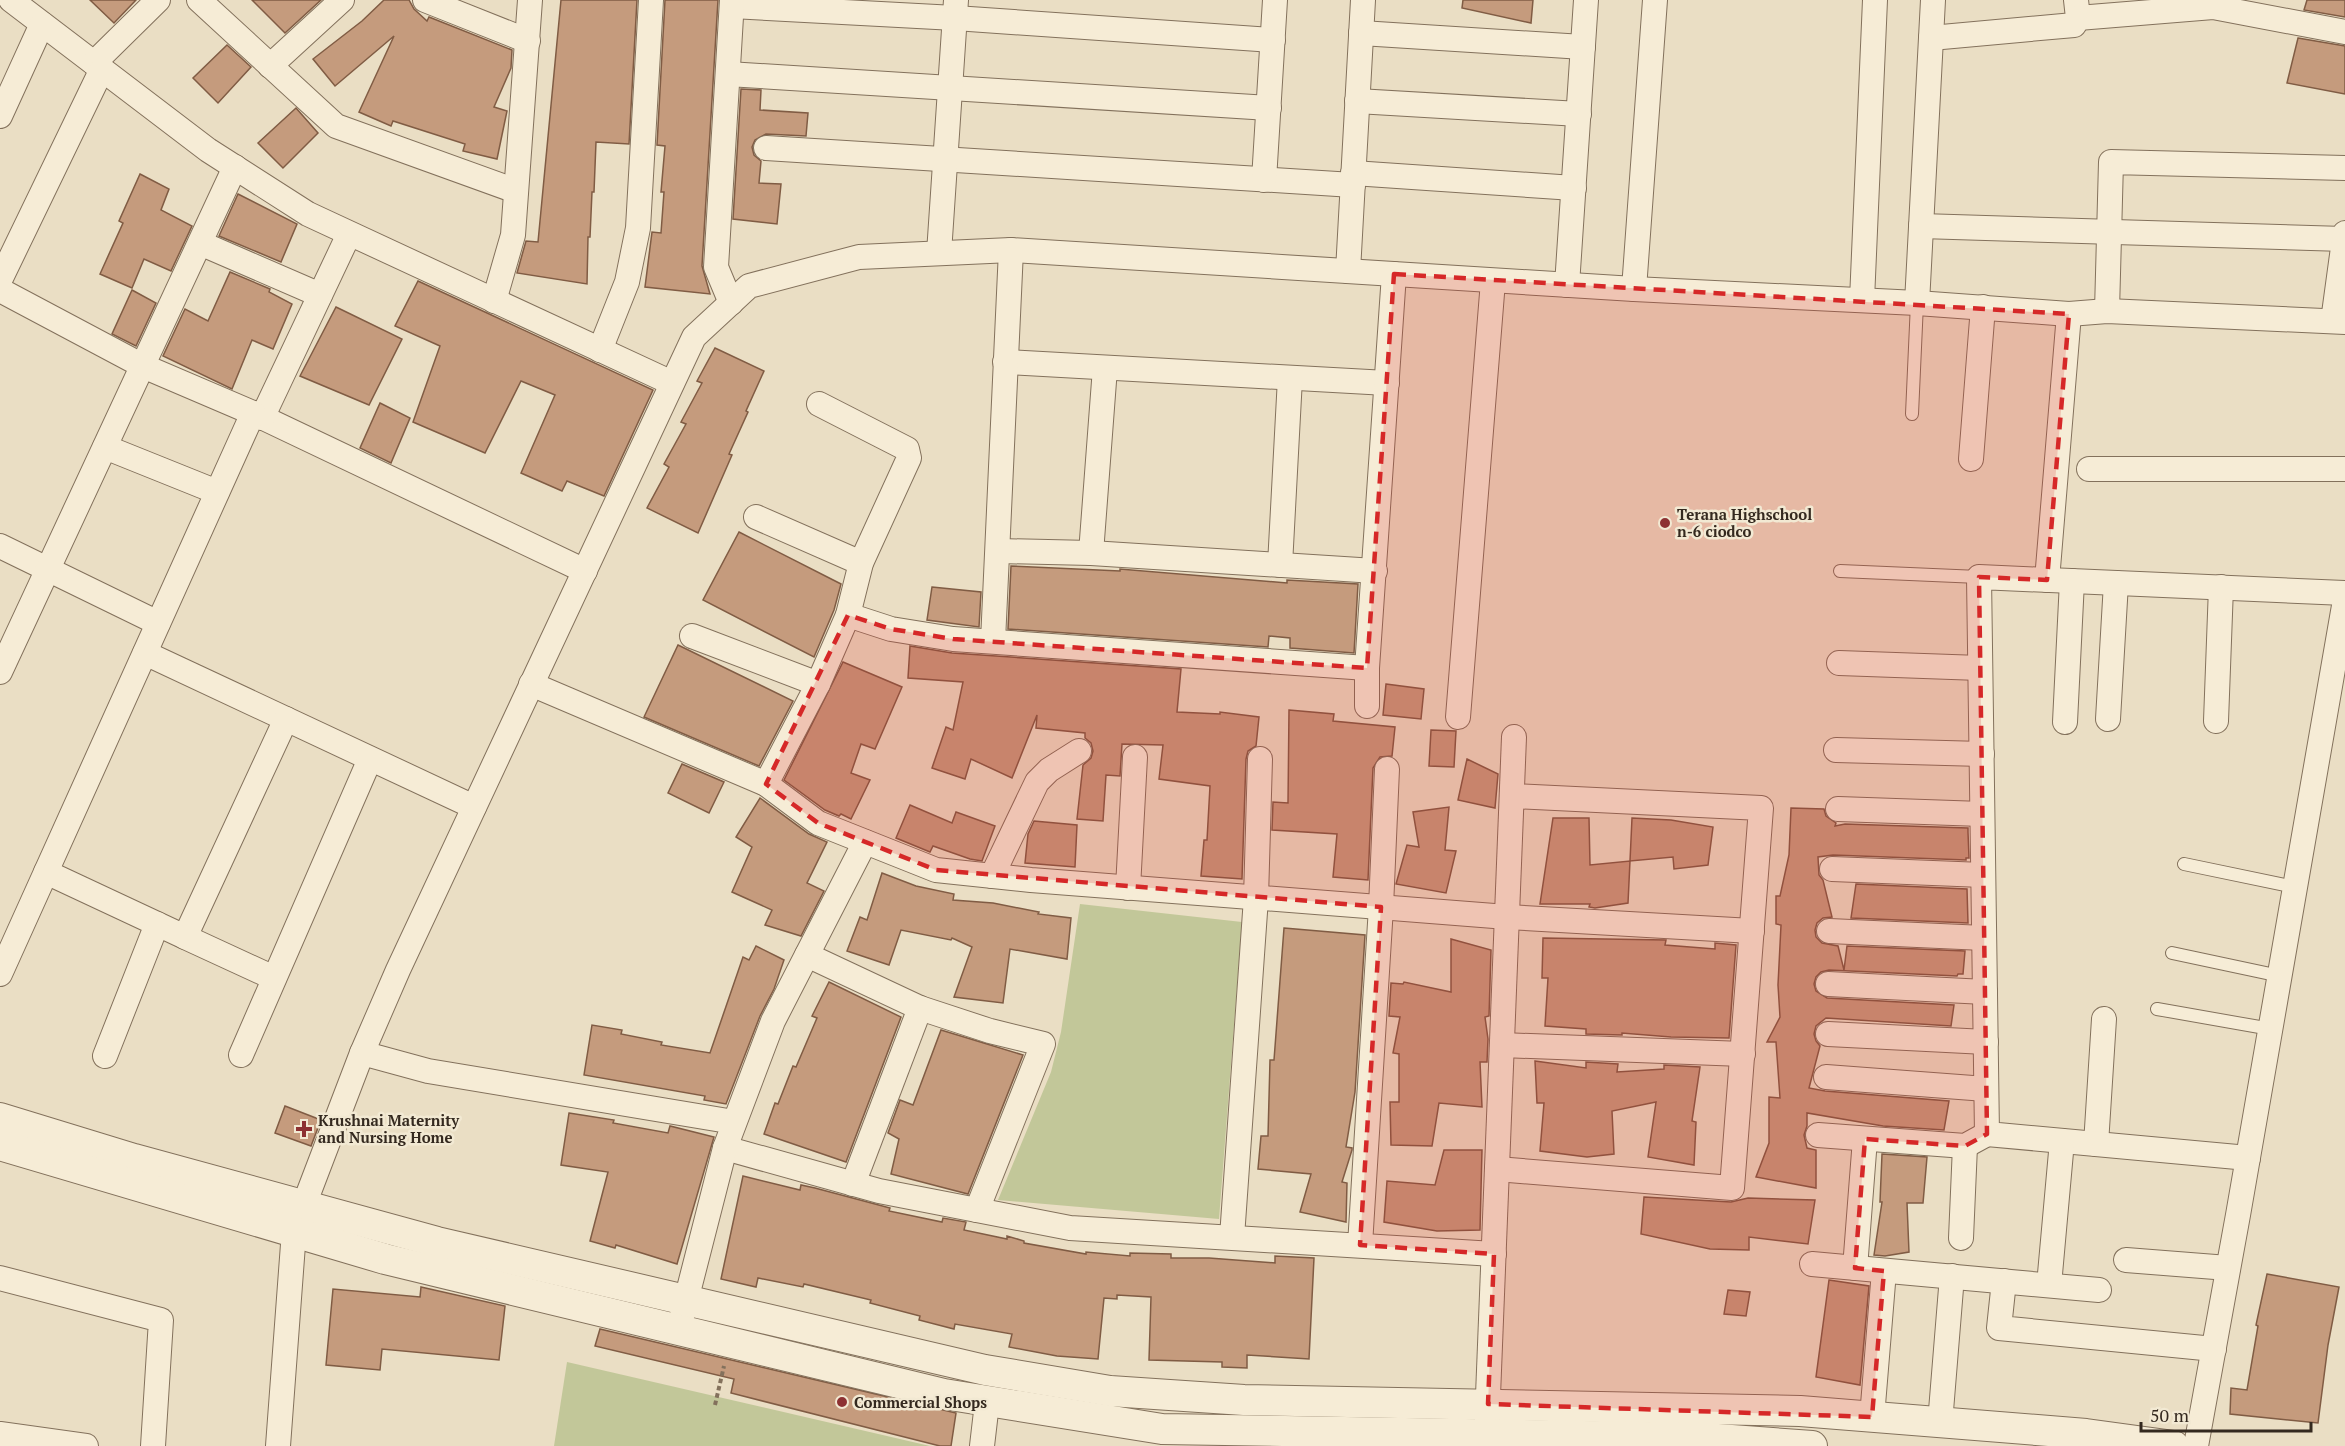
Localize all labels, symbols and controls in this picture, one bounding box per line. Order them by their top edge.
place label: Terana Highschool n-6 ciodco [1677,504,1812,541]
marker: Terana Highschool n-6 ciodco [1658,516,1672,530]
place label: Krushnai Maternity and Nursing Home [318,1110,460,1147]
marker: Krushnai Maternity and Nursing Home [295,1120,313,1138]
place label: Commercial Shops [854,1392,987,1412]
marker: Commercial Shops [835,1395,849,1409]
scale bar [2141,1395,2310,1433]
text: 50 m [2150,1403,2190,1427]

